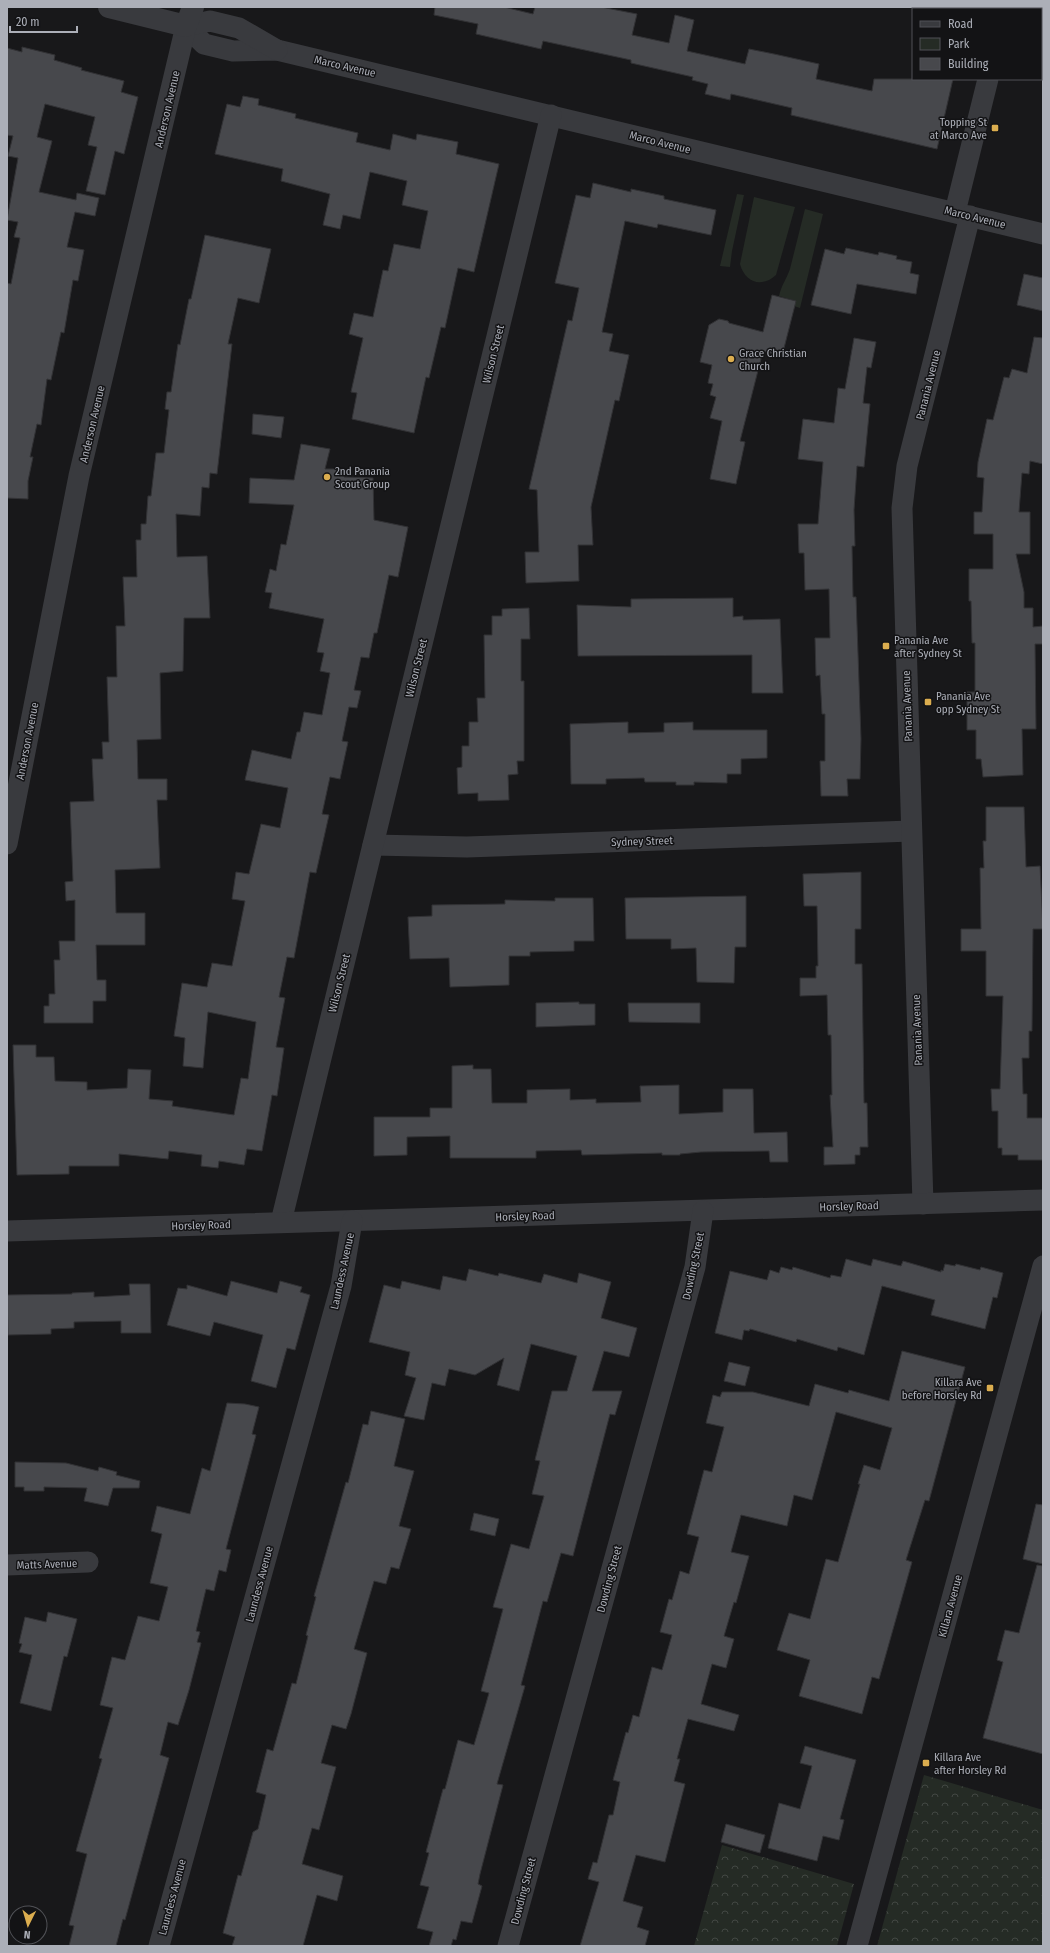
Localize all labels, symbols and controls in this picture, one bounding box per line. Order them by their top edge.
scale bar [10,8,77,34]
legend [912,8,1042,80]
text: 20 m [16,15,40,29]
text: Road [948,17,973,31]
text: Park [948,37,970,51]
street label: Marco Avenue [313,53,377,80]
text: Building [948,57,989,71]
street label: Anderson Avenue [152,69,183,149]
place label: Topping St at Marco Ave [930,116,987,142]
marker: Topping St at Marco Ave [990,123,1000,133]
street label: Marco Avenue [628,129,692,156]
street label: Marco Avenue [943,204,1007,231]
street label: Wilson Street [480,323,507,385]
place label: Grace Christian Church [739,347,807,373]
street label: Panania Avenue [914,349,943,421]
marker: Grace Christian Church [726,354,736,364]
street label: Anderson Avenue [77,384,108,464]
place label: 2nd Panania Scout Group [335,465,390,491]
marker: 2nd Panania Scout Group [322,472,332,482]
place label: Panania Ave after Sydney St [894,634,962,660]
street label: Wilson Street [403,637,430,699]
marker: Panania Ave after Sydney St [881,641,891,651]
street label: Panania Avenue [900,670,915,742]
place label: Panania Ave opp Sydney St [936,690,1000,716]
marker: Panania Ave opp Sydney St [923,697,933,707]
street label: Anderson Avenue [14,701,41,781]
street label: Sydney Street [611,834,674,849]
street label: Wilson Street [326,952,353,1014]
street label: Panania Avenue [910,994,925,1066]
street label: Horsley Road [819,1199,879,1214]
street label: Horsley Road [495,1209,555,1224]
street label: Horsley Road [171,1218,231,1233]
street label: Dowding Street [680,1231,707,1301]
street label: Laundess Avenue [328,1232,357,1311]
place label: Killara Ave before Horsley Rd [902,1376,982,1402]
marker: Killara Ave before Horsley Rd [985,1383,995,1393]
street label: Dowding Street [594,1544,625,1614]
street label: Laundess Avenue [243,1545,276,1623]
street label: Matts Avenue [16,1557,78,1572]
street label: Killara Avenue [936,1573,965,1639]
place label: Killara Ave after Horsley Rd [934,1751,1006,1777]
marker: Killara Ave after Horsley Rd [921,1758,931,1768]
street label: Dowding Street [508,1856,539,1926]
street label: Laundess Avenue [156,1858,189,1936]
north arrow [8,1905,48,1945]
text: N [23,1928,31,1941]

